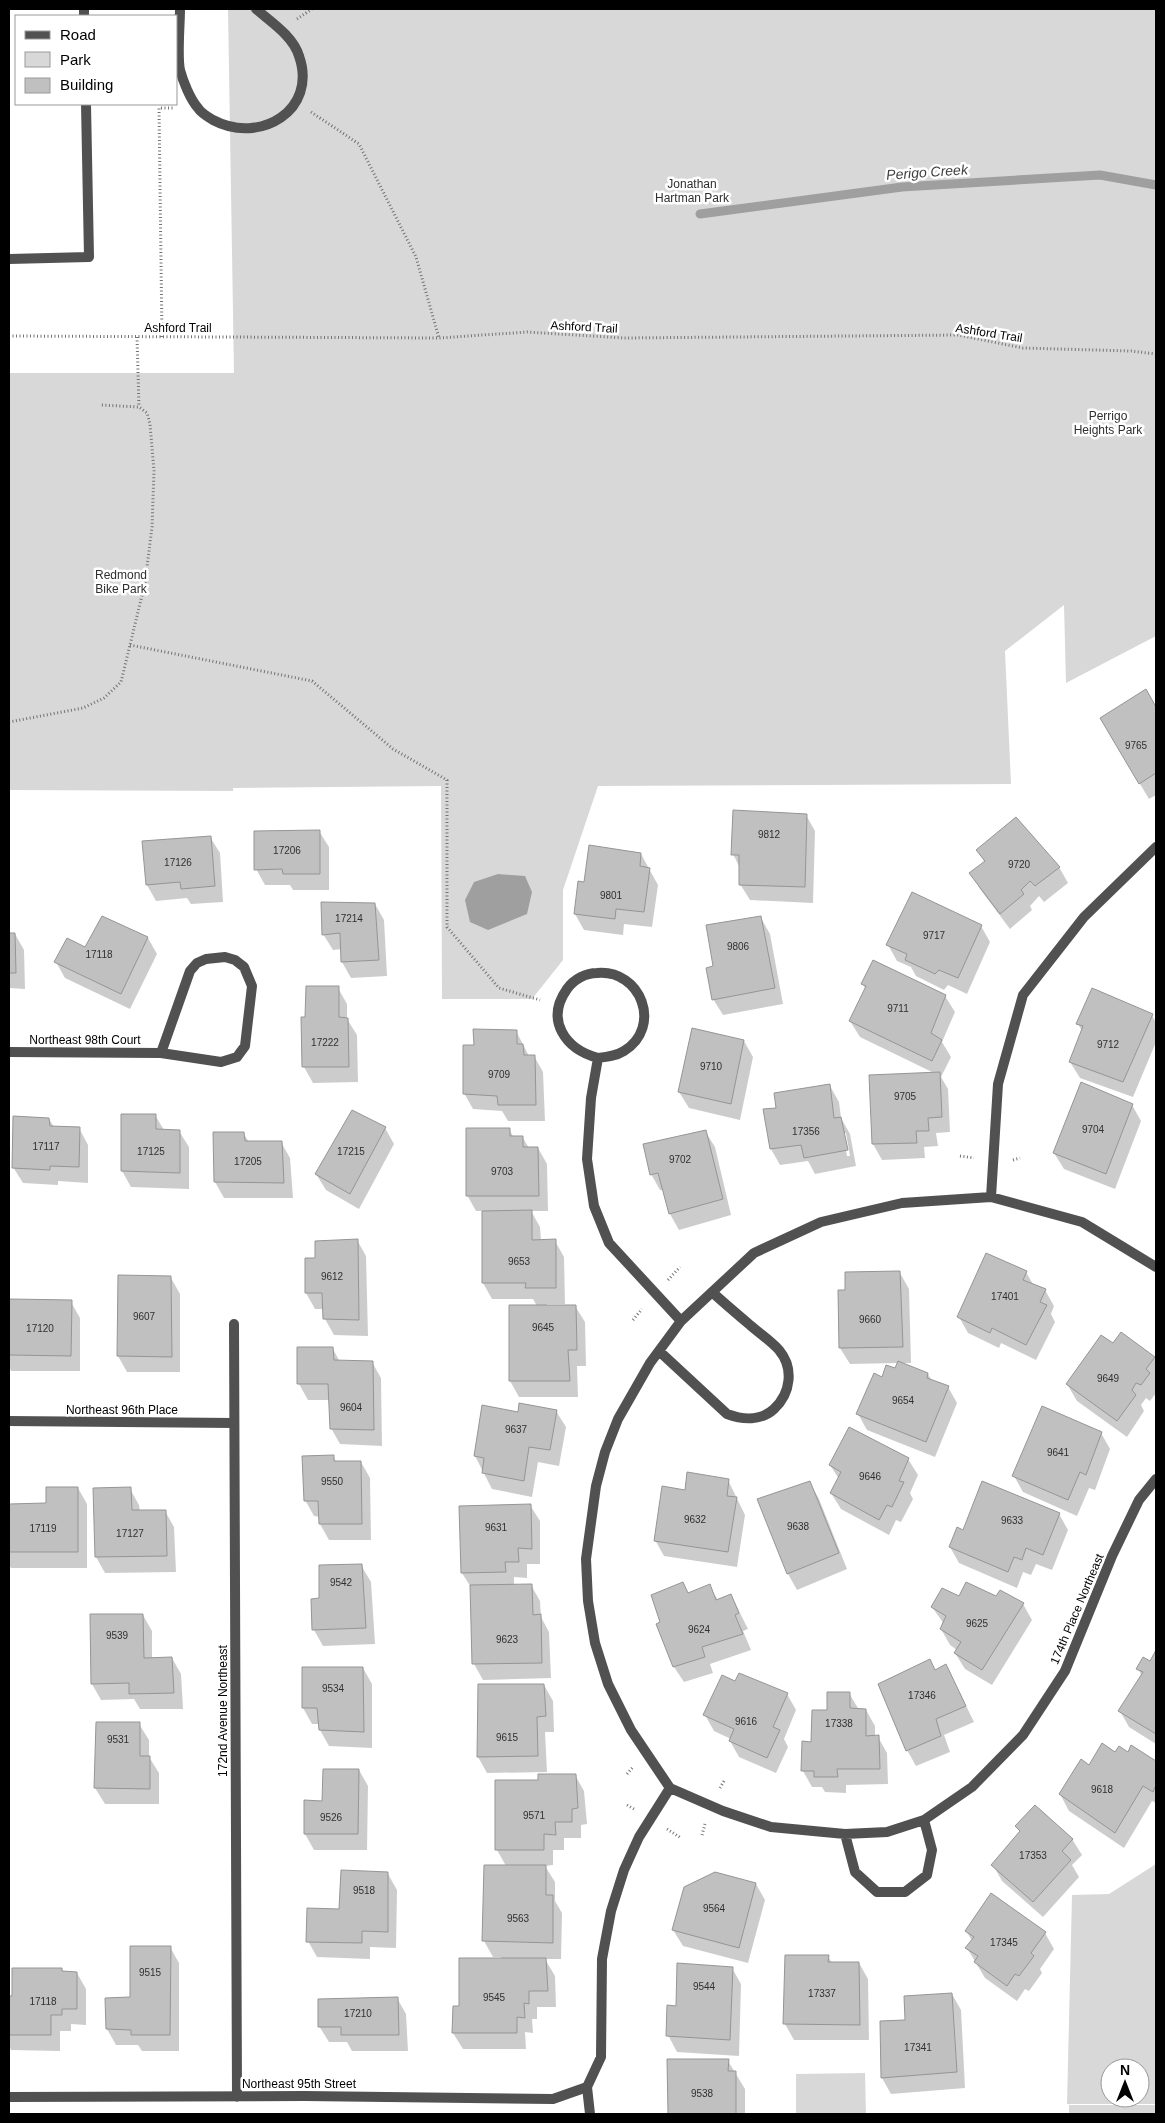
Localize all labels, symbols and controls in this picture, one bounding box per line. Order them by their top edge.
legend [15,15,178,105]
text: Road [60,26,96,43]
text: Park [60,51,91,68]
text: Building [60,76,113,93]
water label: Perigo Creek [886,161,969,183]
park label: Jonathan Hartman Park [655,177,730,205]
street label: Ashford Trail [550,318,618,336]
street label: Ashford Trail [144,321,212,335]
street label: Ashford Trail [955,321,1023,345]
park label: Perrigo Heights Park [1074,409,1143,437]
park label: Redmond Bike Park [95,568,148,596]
house number: 9765 [1125,740,1148,751]
house number: 9812 [758,829,781,840]
house number: 17206 [273,845,301,856]
house number: 17126 [164,857,192,868]
house number: 9720 [1008,859,1031,870]
house number: 9801 [600,890,623,901]
house number: 17214 [335,913,363,924]
house number: 9717 [923,930,946,941]
house number: 9806 [727,941,750,952]
house number: 17118 [85,949,113,960]
house number: 9711 [887,1003,909,1014]
street label: Northeast 98th Court [29,1033,141,1047]
house number: 17222 [311,1037,339,1048]
house number: 9712 [1097,1039,1120,1050]
house number: 9710 [700,1061,723,1072]
house number: 9709 [488,1069,511,1080]
house number: 9705 [894,1091,917,1102]
house number: 9704 [1082,1124,1105,1135]
house number: 17356 [792,1126,820,1137]
house number: 17117 [32,1141,60,1152]
house number: 17125 [137,1146,165,1157]
house number: 17215 [337,1146,365,1157]
house number: 9702 [669,1154,692,1165]
house number: 17205 [234,1156,262,1167]
house number: 9703 [491,1166,514,1177]
house number: 9653 [508,1256,531,1267]
house number: 9612 [321,1271,344,1282]
house number: 17401 [991,1291,1019,1302]
house number: 9607 [133,1311,156,1322]
house number: 9660 [859,1314,882,1325]
house number: 9645 [532,1322,555,1333]
house number: 17120 [26,1323,54,1334]
house number: 9649 [1097,1373,1120,1384]
house number: 9654 [892,1395,915,1406]
house number: 9604 [340,1402,363,1413]
street label: Northeast 96th Place [66,1403,178,1417]
house number: 9637 [505,1424,528,1435]
house number: 9641 [1047,1447,1070,1458]
house number: 9646 [859,1471,882,1482]
house number: 9550 [321,1476,344,1487]
house number: 9632 [684,1514,707,1525]
house number: 9633 [1001,1515,1024,1526]
house number: 9638 [787,1521,810,1532]
house number: 9631 [485,1522,508,1533]
house number: 17119 [29,1523,57,1534]
house number: 17127 [116,1528,144,1539]
street label: 174th Place Northeast [1047,1551,1107,1666]
house number: 9542 [330,1577,353,1588]
house number: 9625 [966,1618,989,1629]
house number: 9624 [688,1624,711,1635]
house number: 9539 [106,1630,129,1641]
house number: 9623 [496,1634,519,1645]
street label: 172nd Avenue Northeast [216,1644,230,1777]
house number: 9534 [322,1683,345,1694]
house number: 17346 [908,1690,936,1701]
house number: 9616 [735,1716,758,1727]
house number: 17338 [825,1718,853,1729]
house number: 9615 [496,1732,519,1743]
house number: 9531 [107,1734,130,1745]
house number: 9618 [1091,1784,1114,1795]
house number: 9571 [523,1810,546,1821]
house number: 9526 [320,1812,343,1823]
house number: 17353 [1019,1850,1047,1861]
house number: 9518 [353,1885,376,1896]
house number: 9564 [703,1903,726,1914]
house number: 9563 [507,1913,530,1924]
house number: 17345 [990,1937,1018,1948]
house number: 9515 [139,1967,162,1978]
house number: 9544 [693,1981,716,1992]
house number: 17337 [808,1988,836,1999]
house number: 9545 [483,1992,506,2003]
house number: 17118 [29,1996,57,2007]
house number: 17210 [344,2008,372,2019]
house number: 17341 [904,2042,932,2053]
north arrow [1100,2058,1150,2108]
text: N [1120,2062,1130,2078]
street label: Northeast 95th Street [242,2077,357,2091]
house number: 9538 [691,2088,714,2099]

